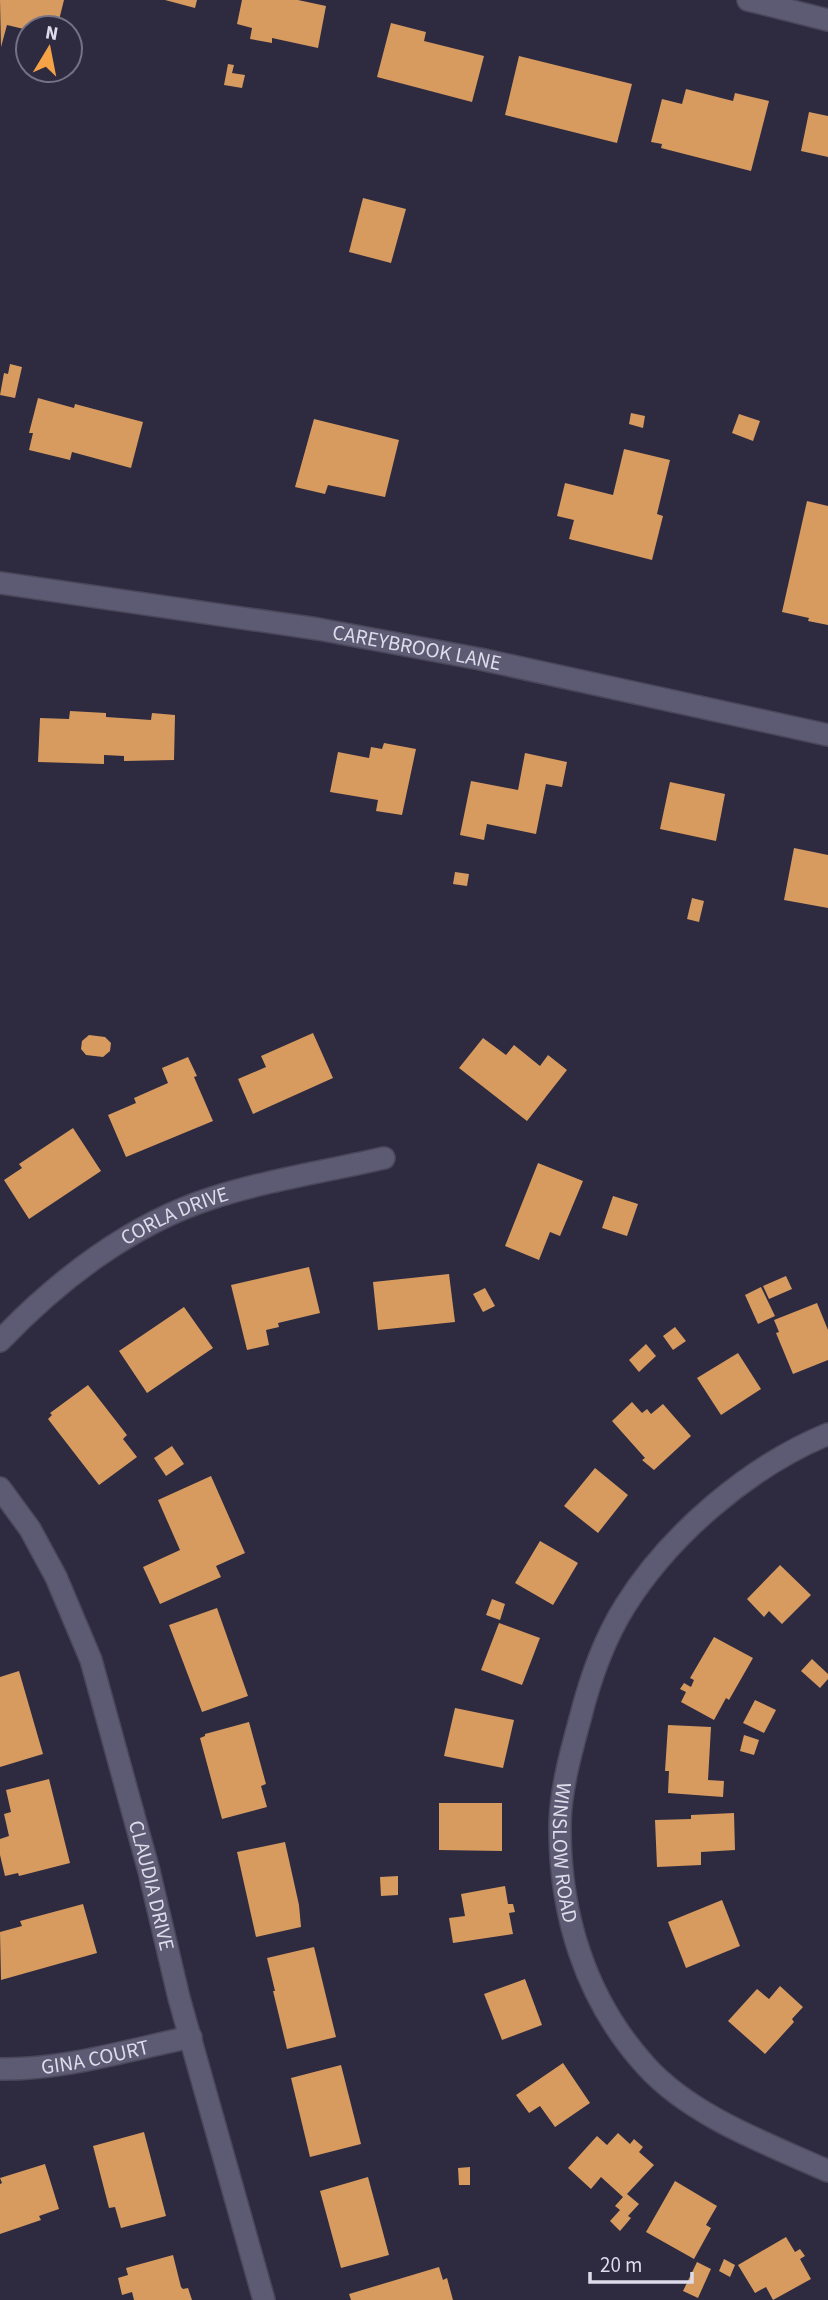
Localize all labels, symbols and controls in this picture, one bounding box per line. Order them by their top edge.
north arrow [14,14,84,84]
text: N [43,19,60,48]
street label: CAREYBROOK LANE [330,617,504,678]
street label: CORLA DRIVE [115,1179,232,1253]
street label: WINSLOW ROAD [545,1780,585,1926]
street label: CLAUDIA DRIVE [121,1817,182,1954]
street label: GINA COURT [39,2032,152,2082]
scale bar [590,2240,692,2284]
text: 20 m [600,2250,642,2280]

